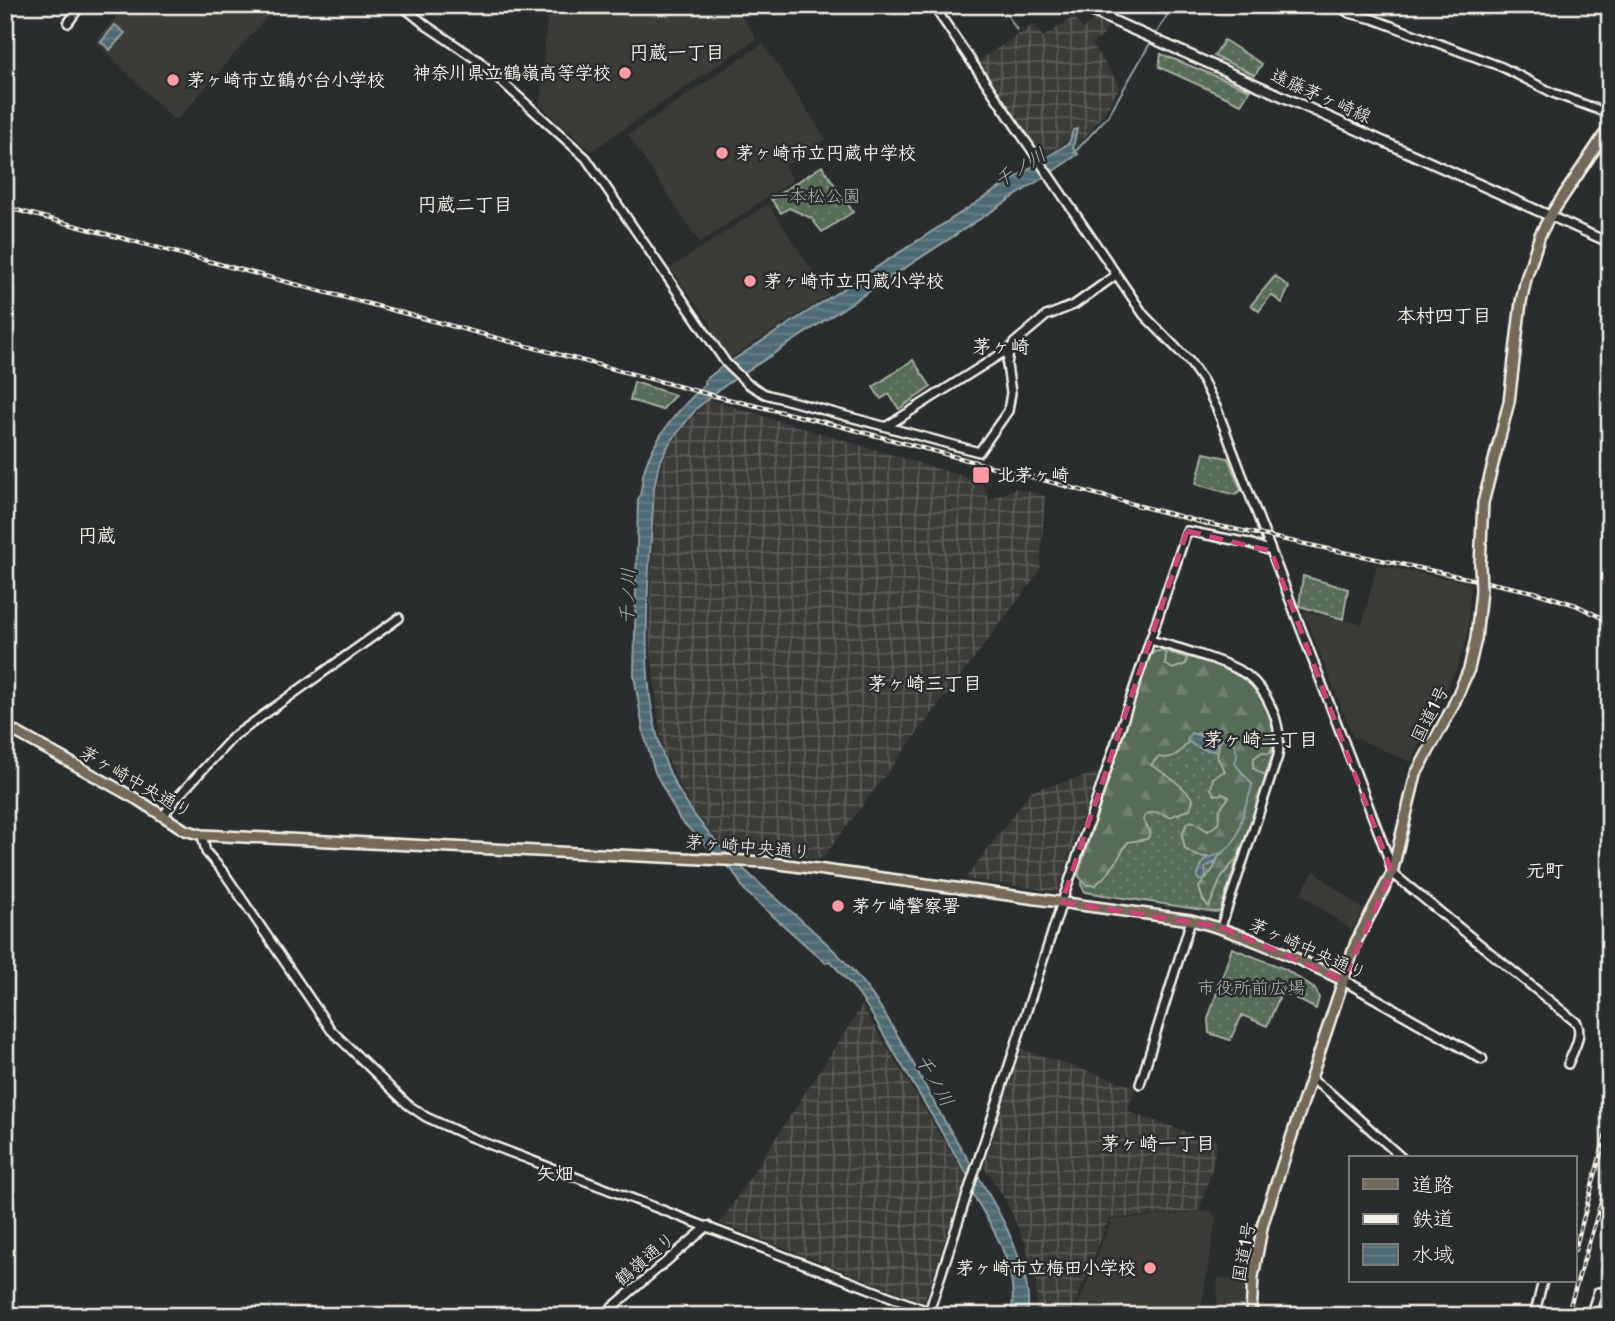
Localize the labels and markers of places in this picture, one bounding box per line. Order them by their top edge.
place label: 神奈川県立鶴嶺高等学校 [413,63,611,84]
marker: 神奈川県立鶴嶺高等学校 [617,65,633,81]
place label: 茅ヶ崎市立鶴が台小学校 [187,70,385,91]
marker: 茅ヶ崎市立鶴が台小学校 [165,72,181,88]
place label: 茅ヶ崎市立円蔵中学校 [736,143,916,164]
marker: 茅ヶ崎市立円蔵中学校 [714,145,730,161]
place label: 茅ヶ崎市立円蔵小学校 [764,271,944,292]
marker: 茅ヶ崎市立円蔵小学校 [742,273,758,289]
marker: 北茅ヶ崎 [971,465,991,485]
place label: 北茅ヶ崎 [997,465,1069,486]
place label: 茅ケ崎警察署 [852,896,960,917]
marker: 茅ケ崎警察署 [830,898,846,914]
place label: 茅ヶ崎市立梅田小学校 [956,1258,1136,1279]
marker: 茅ヶ崎市立梅田小学校 [1142,1260,1158,1276]

